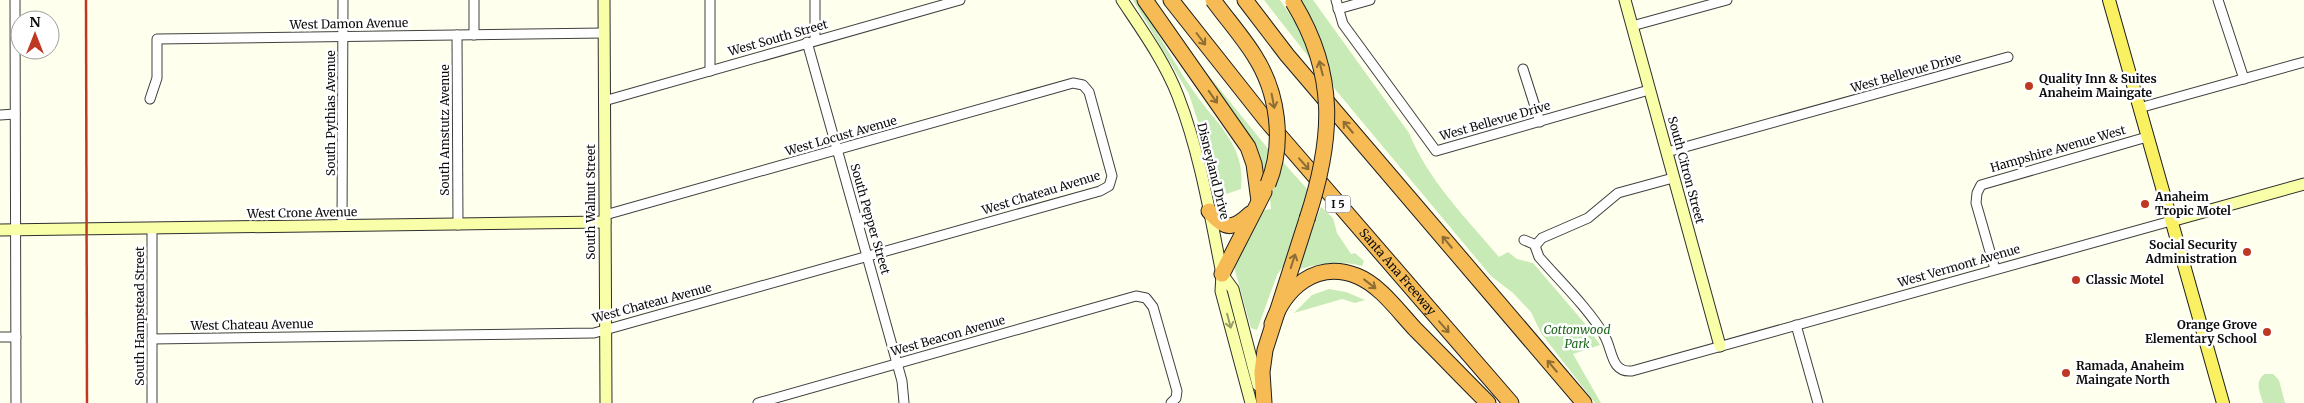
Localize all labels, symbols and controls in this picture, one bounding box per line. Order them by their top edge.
north arrow [10,10,60,60]
text: N [29,13,41,31]
street label: West Damon Avenue [289,15,408,32]
street label: West South Street [726,16,830,59]
one-way arrow [1195,32,1206,45]
street label: South Pythias Avenue [323,50,338,176]
street label: West Bellevue Drive [1848,50,1963,96]
one-way arrow [1316,61,1325,77]
street label: South Amstutz Avenue [437,64,452,196]
place label: Quality Inn & Suites Anaheim Maingate [2038,71,2157,100]
marker: Quality Inn & Suites Anaheim Maingate [2023,80,2035,92]
one-way arrow [1208,90,1218,104]
one-way arrow [1269,92,1278,108]
street label: West Bellevue Drive [1437,98,1552,144]
street label: West Locust Avenue [782,112,898,159]
street label: South Citron Street [1665,115,1708,225]
one-way arrow [1343,120,1354,133]
street label: Disneyland Drive [1194,121,1233,221]
street label: Hampshire Avenue West [1988,122,2128,175]
street label: South Walnut Street [583,144,598,260]
one-way arrow [1298,157,1309,170]
street label: South Pepper Street [847,162,894,276]
street label: West Chateau Avenue [979,167,1102,218]
place label: Anaheim Tropic Motel [2154,189,2231,218]
road number: I 5 [1326,195,1350,212]
marker: Anaheim Tropic Motel [2139,198,2151,210]
street label: West Crone Avenue [246,204,357,221]
street label: Santa Ana Freeway [1356,225,1439,318]
one-way arrow [1441,236,1453,249]
place label: Social Security Administration [2145,237,2238,266]
street label: West Vermont Avenue [1895,241,2022,290]
street label: South Hampstead Street [132,246,147,386]
marker: Social Security Administration [2241,246,2253,258]
one-way arrow [1289,254,1298,270]
place label: Classic Motel [2086,272,2164,287]
marker: Classic Motel [2070,274,2082,286]
street label: West Chateau Avenue [590,279,713,326]
one-way arrow [1363,279,1376,290]
street label: West Beacon Avenue [888,312,1007,359]
one-way arrow [1225,313,1234,329]
street label: West Chateau Avenue [189,316,314,333]
place label: Orange Grove Elementary School [2145,317,2258,346]
one-way arrow [1439,320,1450,333]
park label: Cottonwood Park [1544,322,1610,351]
marker: Orange Grove Elementary School [2261,326,2273,338]
place label: Ramada, Anaheim Maingate North [2076,358,2184,387]
one-way arrow [1547,360,1558,373]
marker: Ramada, Anaheim Maingate North [2060,367,2072,379]

